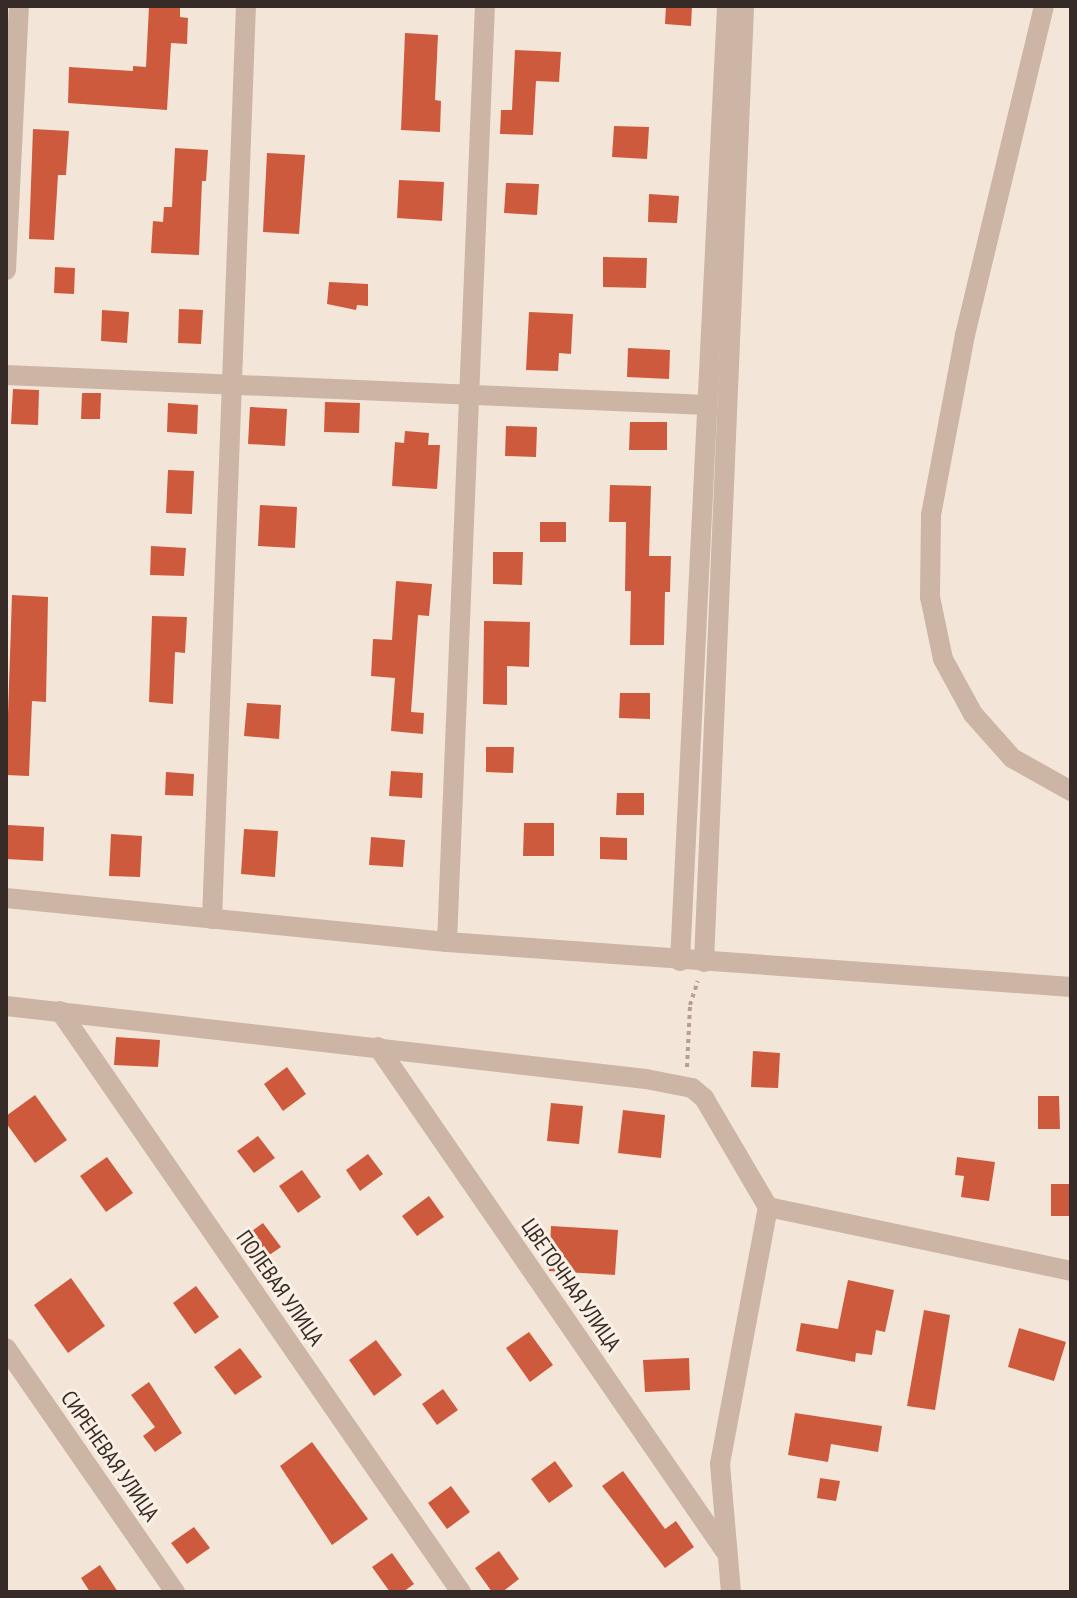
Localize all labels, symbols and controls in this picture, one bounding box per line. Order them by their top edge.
street label: ЦВЕТОЧНАЯ УЛИЦА [515,1214,627,1356]
street label: ПОЛЕВАЯ УЛИЦА [230,1225,330,1351]
street label: СИРЕНЕВАЯ УЛИЦА [55,1386,165,1526]

